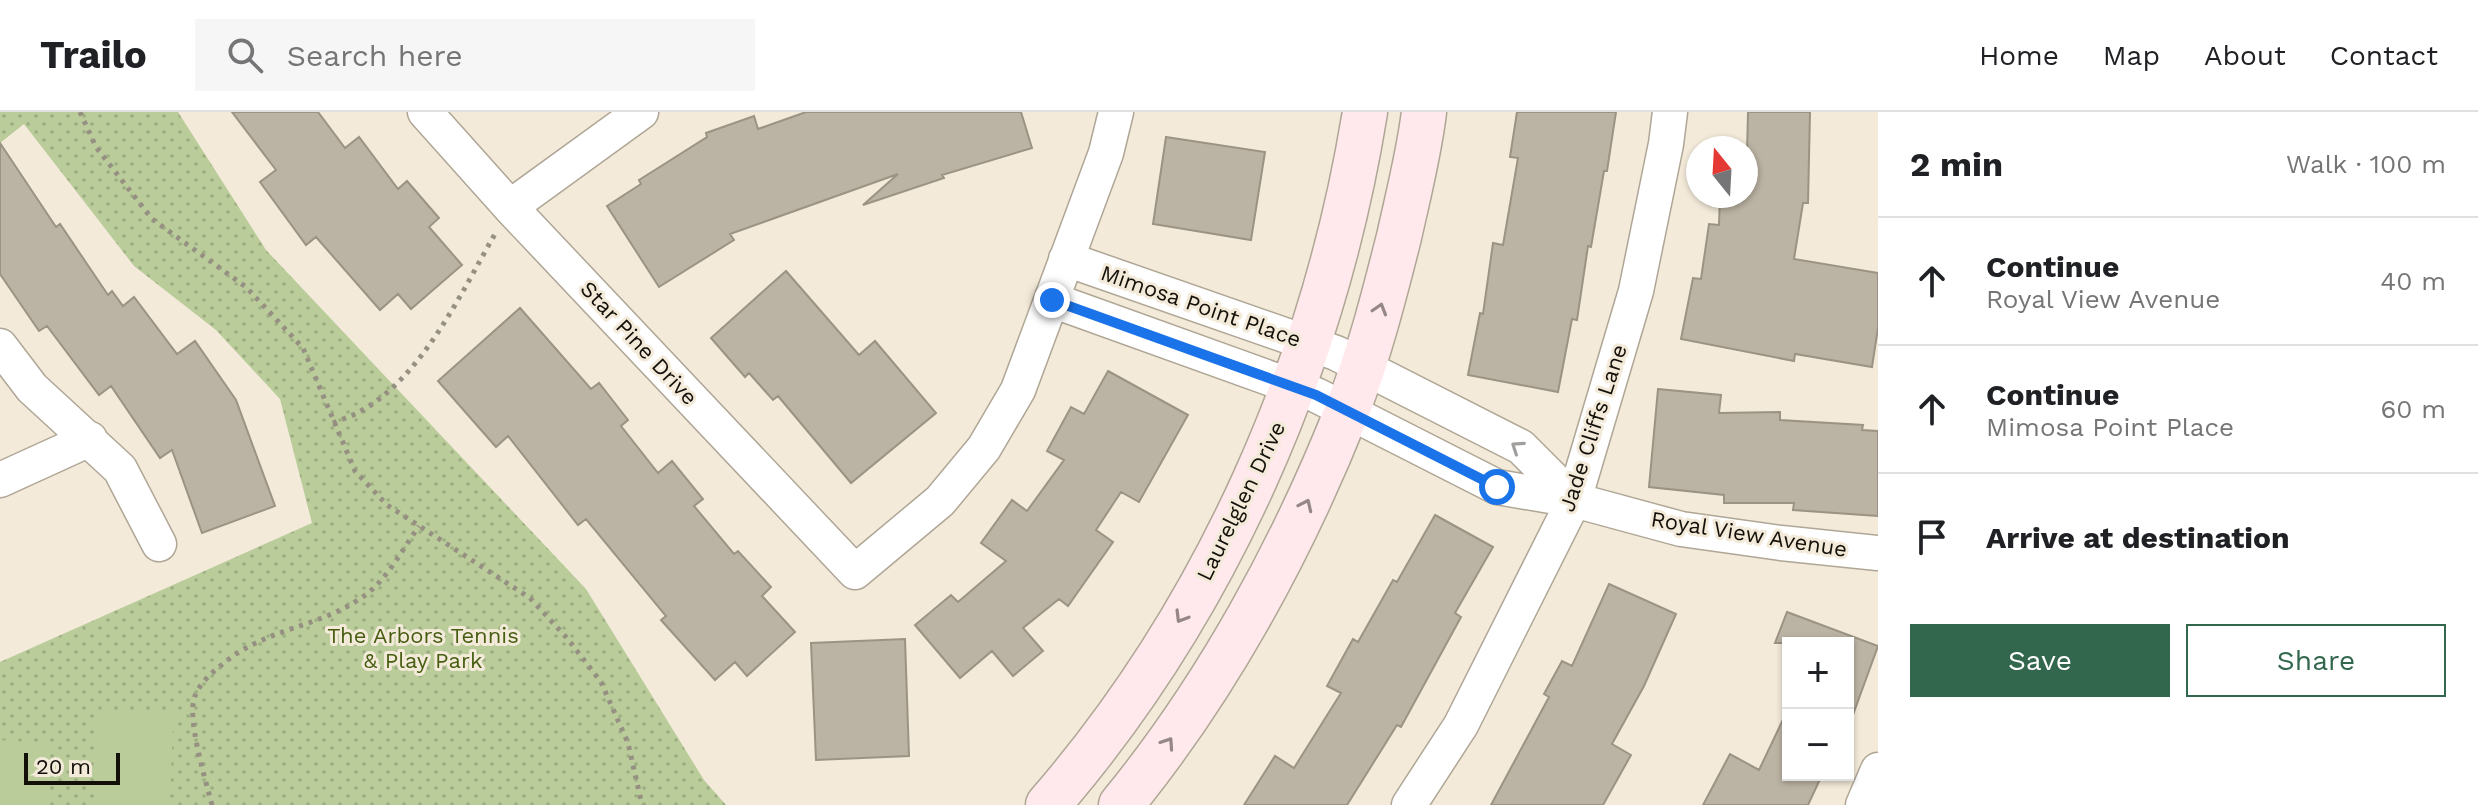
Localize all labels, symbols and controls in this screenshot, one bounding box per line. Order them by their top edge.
search box [195,19,755,91]
text: Trailo [40,33,147,77]
icon: search [223,33,267,77]
text: Search here [287,38,463,73]
text: Home [1979,39,2059,72]
text: Map [2103,39,2160,72]
text: About [2204,39,2286,72]
text: Contact [2330,39,2438,72]
north arrow [1686,136,1758,208]
text: 2 min [1910,144,2003,184]
text: Walk · 100 m [2286,149,2446,179]
text: Continue [1986,249,2119,284]
icon: ahead [1910,259,1954,303]
street label: Mimosa Point Place [1098,260,1304,352]
text: 40 m [2380,266,2446,296]
street label: Star Pine Drive [575,276,703,410]
route end [1034,282,1070,318]
text: Royal View Avenue [1986,284,2220,314]
one-way arrow [1371,303,1387,317]
street label: Jade Cliffs Lane [1554,341,1632,515]
text: Continue [1986,377,2119,412]
icon: ahead [1910,387,1954,431]
text: 60 m [2380,394,2446,424]
text: Mimosa Point Place [1986,412,2234,442]
street label: Laurelglen Drive [1192,417,1290,585]
one-way arrow [1512,442,1526,457]
route start [1479,469,1515,505]
one-way arrow [1296,498,1312,513]
street label: Royal View Avenue [1649,506,1849,562]
icon: arrive [1910,515,1954,559]
text: Arrive at destination [1986,520,2290,555]
one-way arrow [1176,608,1191,623]
park label: The Arbors Tennis & Play Park [327,623,519,673]
button: Save [1910,624,2170,697]
button: Share [2186,624,2446,697]
map controls [1782,637,1854,781]
button: + [1782,637,1854,709]
button: − [1782,709,1854,781]
one-way arrow [1158,737,1173,751]
scale bar [24,749,120,785]
text: 20 m [36,754,91,779]

